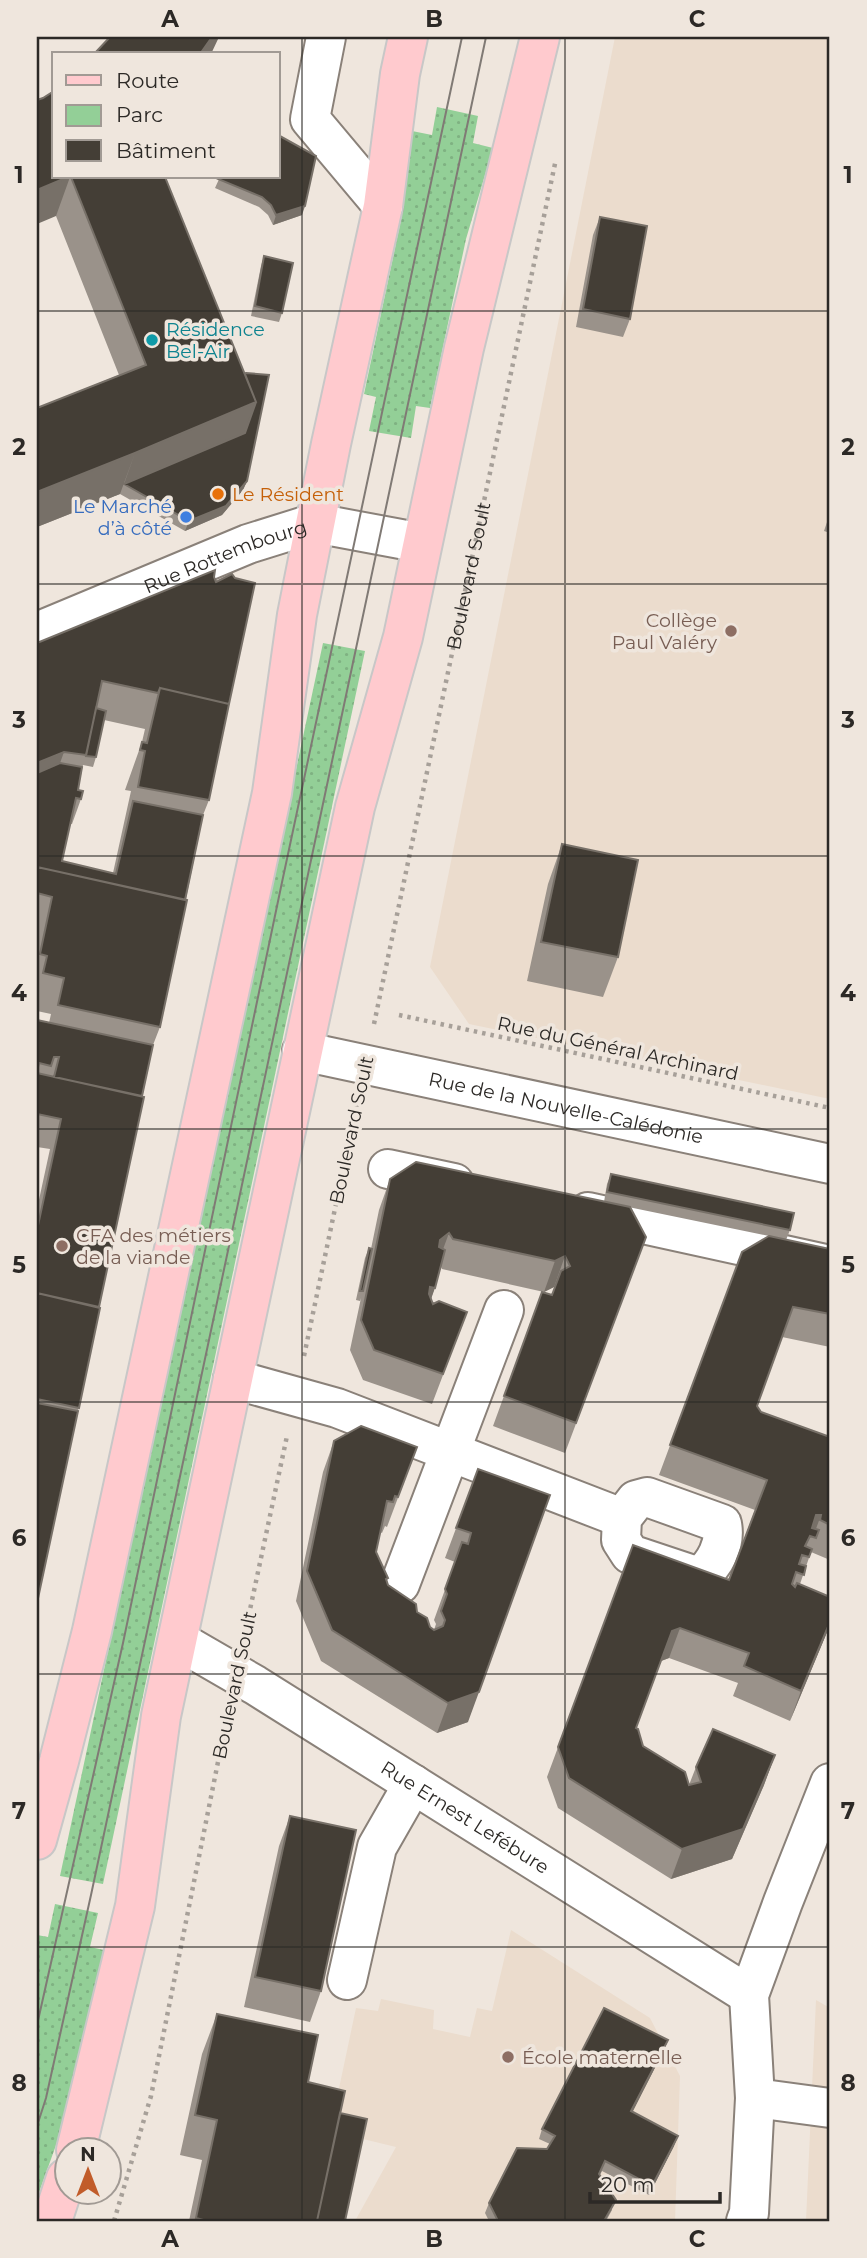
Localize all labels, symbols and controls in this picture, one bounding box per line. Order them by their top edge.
text: A [160,5,179,33]
text: B [425,5,443,33]
text: C [689,5,706,33]
legend [52,52,280,178]
text: Route [116,68,179,93]
text: Parc [116,102,163,127]
text: Bâtiment [116,138,216,163]
text: 1 [14,161,24,189]
text: 1 [843,161,853,189]
place label: Résidence Bel-Air [166,318,265,363]
marker: Résidence Bel-Air [144,332,160,348]
text: 2 [12,433,26,461]
text: 2 [841,433,855,461]
place label: Le Résident [232,483,344,506]
marker: Le Résident [210,486,226,502]
place label: Le Marché d’à côté [73,495,172,540]
street label: Boulevard Soult [442,499,496,652]
marker: Le Marché d’à côté [178,509,194,525]
street label: Rue Rottembourg [140,515,310,598]
place label: Collège Paul Valéry [612,609,718,654]
marker: Collège Paul Valéry [723,623,739,639]
text: 3 [11,706,26,734]
text: 3 [840,706,855,734]
text: 4 [11,979,27,1007]
text: 4 [840,979,856,1007]
street label: Rue du Général Archinard [495,1012,741,1085]
street label: Boulevard Soult [325,1054,378,1206]
street label: Rue de la Nouvelle-Calédonie [427,1067,705,1149]
place label: CFA des métiers de la viande [76,1224,231,1269]
marker: CFA des métiers de la viande [54,1238,70,1254]
text: 5 [12,1251,26,1279]
text: 5 [841,1251,855,1279]
text: 6 [12,1524,27,1552]
text: 6 [841,1524,856,1552]
street label: Boulevard Soult [208,1609,261,1761]
street label: Rue Ernest Lefébure [377,1756,553,1879]
text: 7 [12,1797,26,1825]
text: 7 [841,1797,855,1825]
place label: École maternelle [522,2046,682,2069]
marker: École maternelle [500,2049,516,2065]
text: 8 [11,2069,27,2097]
text: 8 [840,2069,856,2097]
north arrow [52,2136,122,2206]
text: N [80,2143,96,2166]
scale bar [590,2160,720,2204]
text: 20 m [601,2172,655,2197]
text: A [160,2225,179,2253]
text: B [425,2225,443,2253]
text: C [689,2225,706,2253]

